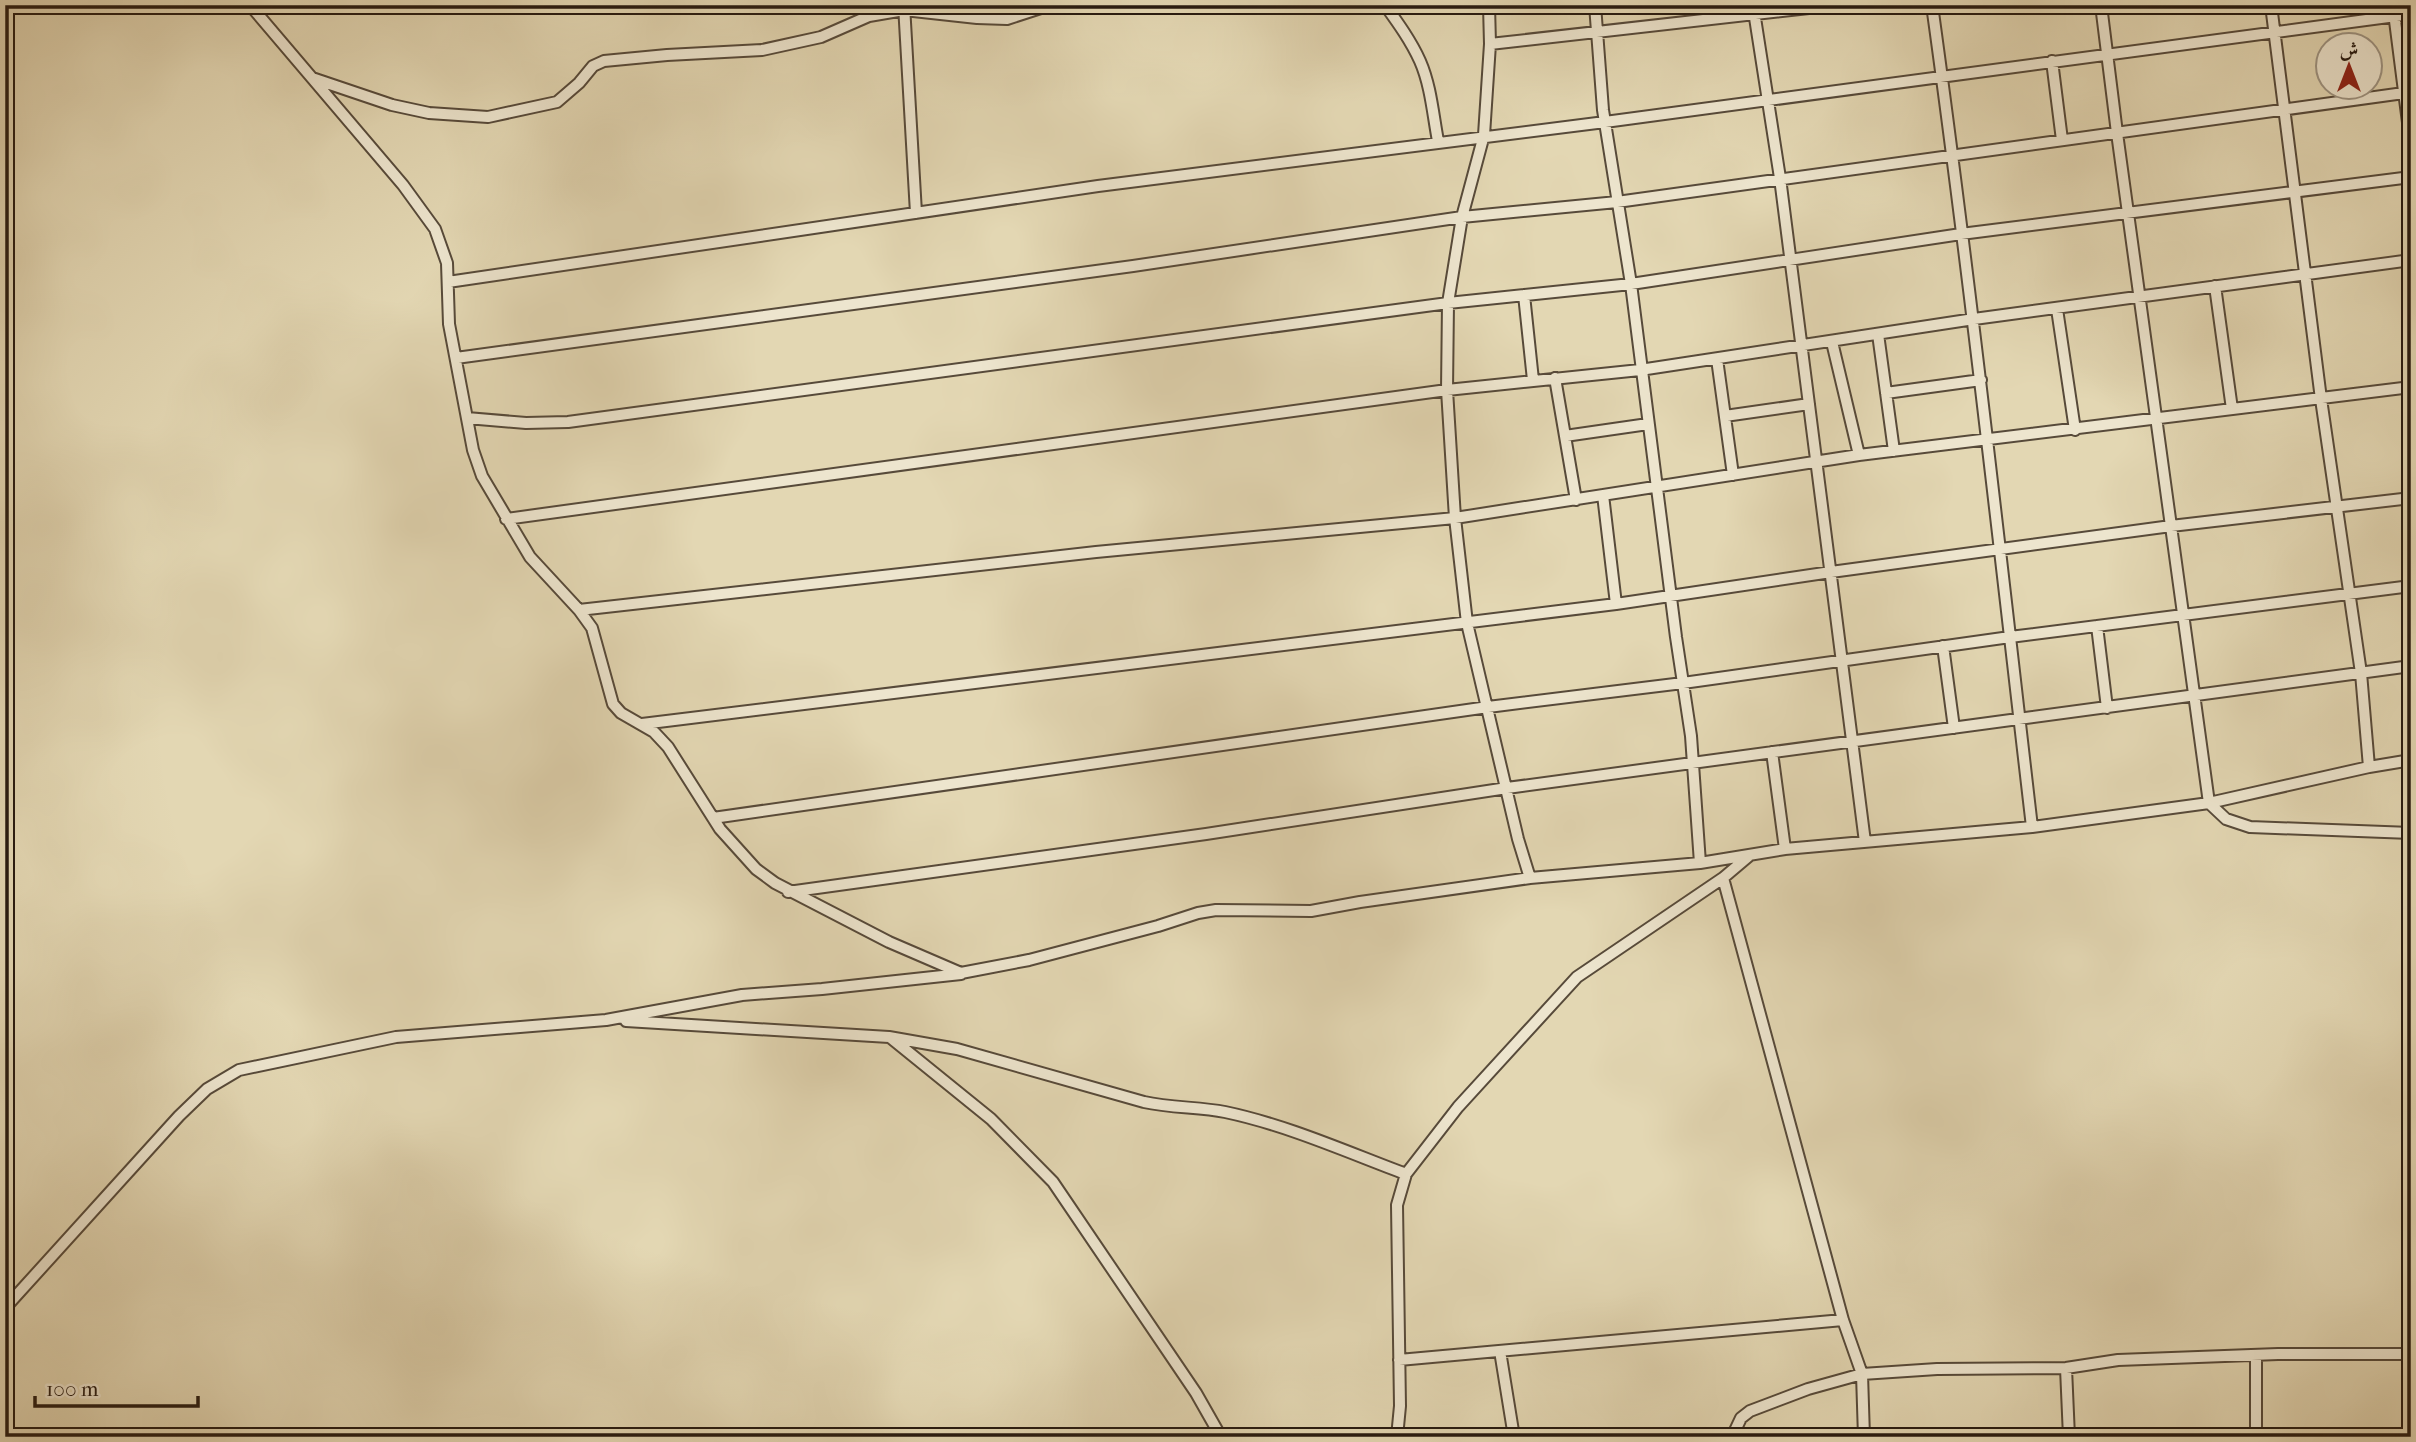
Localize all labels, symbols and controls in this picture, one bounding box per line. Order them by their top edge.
north arrow [2314,32,2384,102]
text: ش [2340,39,2358,61]
scale bar [35,1365,198,1409]
text: 100 m [46,1377,99,1401]

